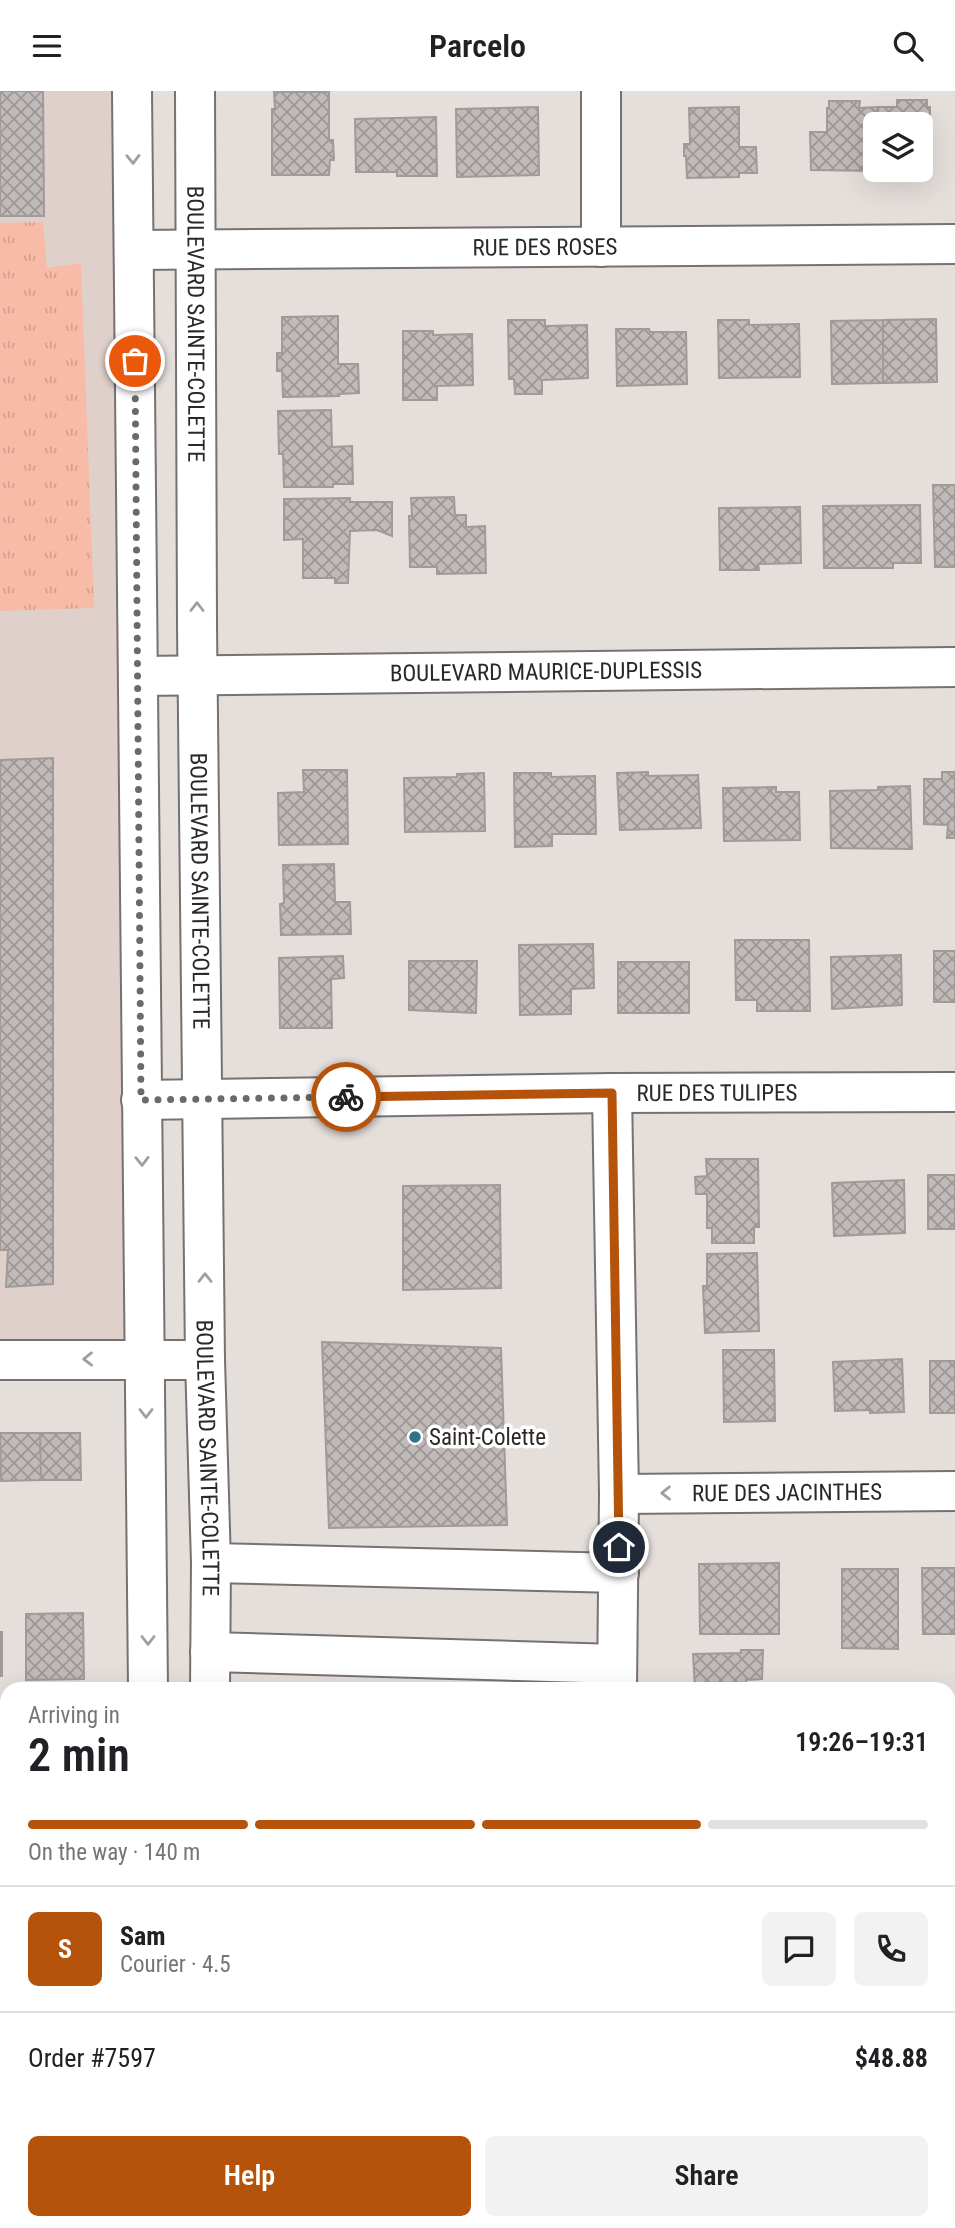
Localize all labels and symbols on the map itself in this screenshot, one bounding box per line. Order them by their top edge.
one-way arrow [125,154,141,165]
street label: BOULEVARD SAINTE-COLETTE [182,186,210,462]
street label: RUE DES ROSES [472,233,618,261]
pin [105,331,165,391]
one-way arrow [189,601,205,612]
street label: BOULEVARD MAURICE-DUPLESSIS [390,656,702,687]
street label: BOULEVARD SAINTE-COLETTE [185,752,215,1030]
courier [311,1062,381,1132]
street label: RUE DES TULIPES [636,1079,797,1106]
one-way arrow [134,1156,149,1167]
one-way arrow [197,1272,213,1282]
street label: BOULEVARD SAINTE-COLETTE [191,1319,225,1596]
one-way arrow [82,1351,93,1367]
one-way arrow [138,1408,154,1419]
place label: Saint-Colette [429,1424,546,1451]
marker: Saint-Colette [407,1429,423,1445]
street label: RUE DES JACINTHES [692,1478,882,1507]
one-way arrow [661,1485,671,1501]
pin [589,1517,649,1577]
one-way arrow [140,1636,156,1646]

